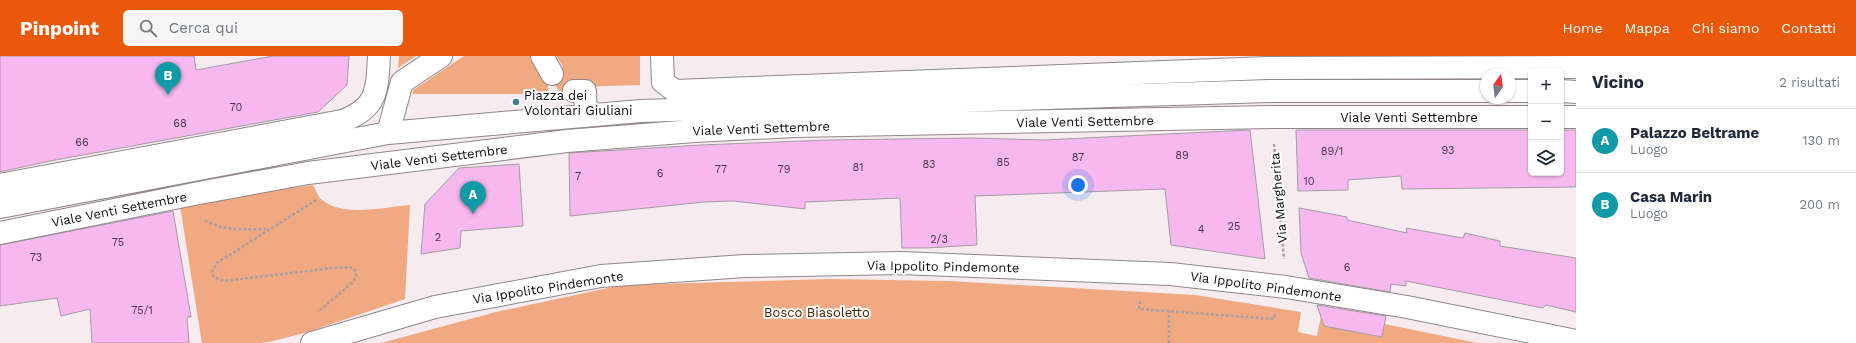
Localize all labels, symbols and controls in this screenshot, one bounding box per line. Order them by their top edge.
search box [123,10,403,46]
text: Pinpoint [20,17,99,40]
icon: search [137,17,159,39]
text: Cerca qui [169,19,238,37]
text: Home [1563,20,1603,36]
text: Mappa [1625,20,1670,36]
text: Chi siamo [1692,20,1759,36]
text: Contatti [1781,20,1836,36]
pin: B [155,62,181,95]
north arrow [1480,68,1516,104]
map controls [1528,68,1564,176]
button: + [1528,68,1564,104]
text: Vicino [1592,72,1644,92]
text: 2 risultati [1779,75,1840,90]
place label: Piazza dei Volontari Giuliani [524,88,633,118]
marker: Piazza dei Volontari Giuliani [511,97,521,107]
house number: 70 [230,101,243,114]
button: − [1528,104,1564,140]
street label: Viale Venti Settembre [1340,110,1478,125]
street label: Viale Venti Settembre [1016,113,1154,130]
house number: 68 [173,117,187,130]
street label: Viale Venti Settembre [692,119,830,138]
text: Palazzo Beltrame [1630,124,1759,142]
text: A [1601,133,1609,148]
text: 130 m [1802,133,1840,148]
house number: 66 [75,136,89,149]
button: layers [1528,140,1564,176]
street label: Viale Venti Settembre [370,142,508,173]
text: Luogo [1630,142,1668,157]
house number: 93 [1442,144,1454,157]
house number: 89/1 [1321,145,1343,158]
house number: 89 [1175,149,1189,162]
house number: 87 [1072,151,1084,164]
street label: Via Margherita [1267,151,1290,244]
house number: 85 [996,156,1010,169]
house number: 83 [923,158,935,171]
house number: 81 [852,161,864,174]
house number: 77 [715,163,727,176]
house number: 79 [778,163,791,176]
house number: 6 [657,167,664,180]
house number: 7 [575,170,581,183]
your location [1068,175,1088,195]
house number: 10 [1303,175,1315,188]
pin: A [460,181,486,214]
text: Casa Marin [1630,188,1712,206]
street label: Viale Venti Settembre [50,189,188,230]
text: B [1601,197,1609,212]
text: 200 m [1799,197,1840,212]
text: Luogo [1630,206,1668,221]
house number: 25 [1228,220,1240,233]
house number: 4 [1198,223,1205,236]
house number: 2 [435,231,441,244]
house number: 2/3 [930,233,948,246]
house number: 75 [112,236,124,249]
house number: 73 [30,251,42,264]
street label: Via Ippolito Pindemonte [867,258,1019,275]
house number: 6 [1344,261,1351,274]
street label: Via Ippolito Pindemonte [472,268,625,307]
street label: Via Ippolito Pindemonte [1189,268,1343,305]
house number: 75/1 [131,304,153,317]
park label: Bosco Biasoletto [764,305,870,320]

